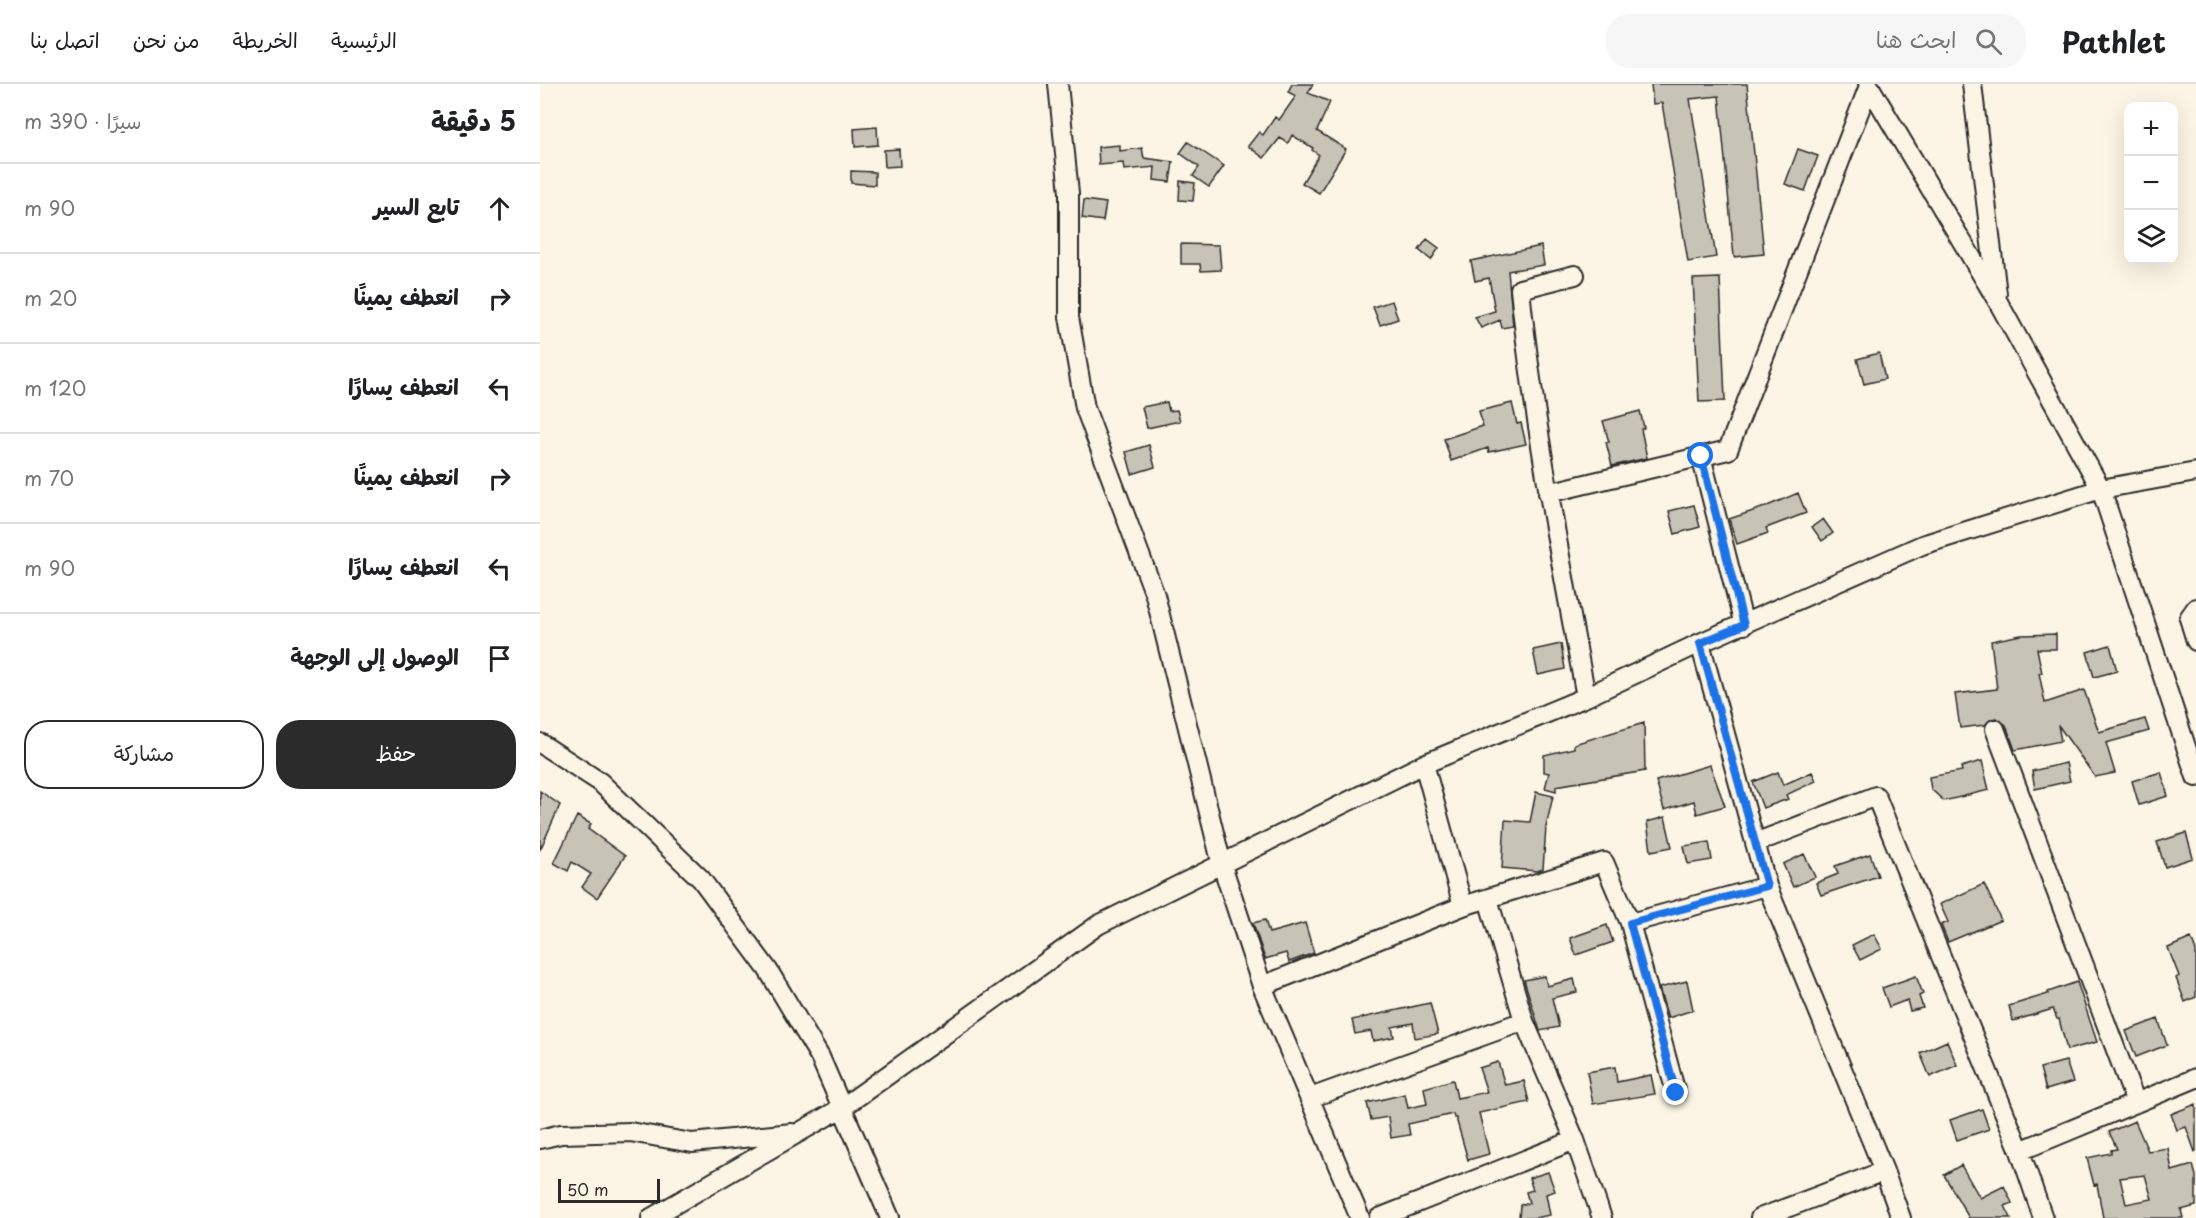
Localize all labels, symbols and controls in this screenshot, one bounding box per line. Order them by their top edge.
search box [1606,14,2026,68]
text: Pathlet [2062,20,2166,63]
text: ابحث هنا [1876,22,1957,55]
text: اتصل بنا [30,23,100,55]
text: من نحن [133,23,199,55]
text: الخريطة [232,23,298,55]
text: الرئيسية [331,23,397,55]
icon: search [1972,25,2005,58]
text: 5 دقيقة [431,101,516,140]
map controls [2124,102,2178,264]
button: + [2124,102,2178,156]
text: سيرًا · 390 m [24,106,141,136]
button: − [2124,156,2178,210]
text: تابع السير [374,189,459,222]
icon: ahead [483,192,516,225]
text: 90 m [24,193,75,223]
button: layers [2124,210,2178,264]
text: انعطف يمينًا [354,279,459,312]
icon: right [483,282,516,315]
text: 20 m [24,283,77,313]
text: انعطف يسارًا [348,369,459,402]
icon: left [483,372,516,405]
text: 120 m [24,373,86,403]
route start [1687,442,1713,468]
text: انعطف يمينًا [354,459,459,492]
icon: right [483,462,516,495]
text: 70 m [24,463,74,493]
text: انعطف يسارًا [348,549,459,582]
icon: left [483,552,516,585]
text: 90 m [24,553,75,583]
text: الوصول إلى الوجهة [290,639,459,672]
icon: arrive [483,642,516,675]
button: مشاركة [24,720,264,789]
button: حفظ [276,720,516,789]
route end [1662,1079,1688,1105]
scale bar [558,1176,660,1204]
text: 50 m [567,1177,608,1201]

